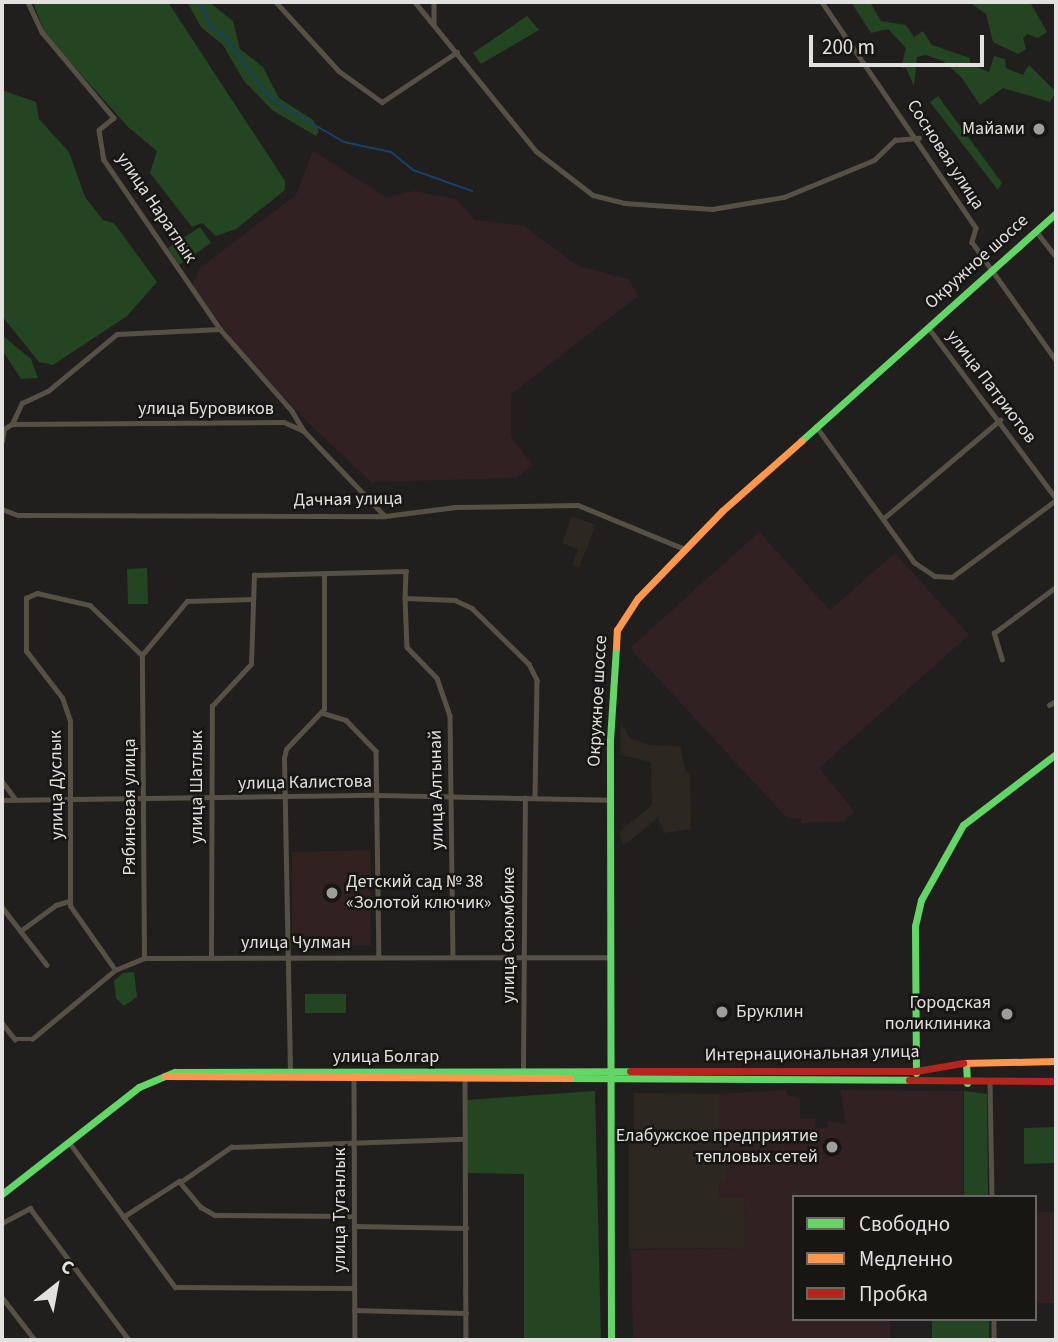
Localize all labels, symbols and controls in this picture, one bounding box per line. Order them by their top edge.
scale bar [813,21,988,65]
text: 200 m [822,32,875,62]
street label: Сосновая улица [902,96,988,214]
place label: Майами [962,118,1025,140]
marker: Майами [1031,121,1047,137]
street label: улица Наратлык [111,149,201,267]
street label: Окружное шоссе [921,210,1033,314]
street label: улица Патриотов [941,326,1041,448]
street label: улица Буровиков [138,398,274,420]
street label: Дачная улица [293,488,403,512]
street label: Окружное шоссе [584,635,612,767]
street label: улица Дуслык [45,730,69,840]
street label: улица Шатлык [186,730,208,844]
street label: улица Алтынай [425,730,449,850]
street label: Рябиновая улица [119,738,141,876]
street label: улица Калистова [238,771,372,795]
street label: улица Сююмбике [498,867,520,1003]
place label: Детский сад № 38 «Золотой ключик» [346,872,491,914]
marker: Детский сад № 38 «Золотой ключик» [324,885,340,901]
street label: улица Чулман [241,932,351,954]
place label: Городская поликлиника [885,993,991,1036]
place label: Бруклин [736,1001,804,1023]
marker: Бруклин [714,1004,730,1020]
marker: Городская поликлиника [997,1004,1017,1024]
street label: Интернациональная улица [704,1041,920,1067]
street label: улица Болгар [333,1046,439,1068]
place label: Елабужское предприятие тепловых сетей [616,1126,818,1168]
marker: Елабужское предприятие тепловых сетей [824,1139,840,1155]
street label: улица Туганлык [329,1148,351,1272]
legend [792,1195,1037,1321]
text: Свободно [859,1209,950,1239]
text: Медленно [859,1244,953,1274]
north arrow [21,1251,91,1321]
text: С [55,1253,79,1282]
text: Пробка [859,1279,928,1309]

